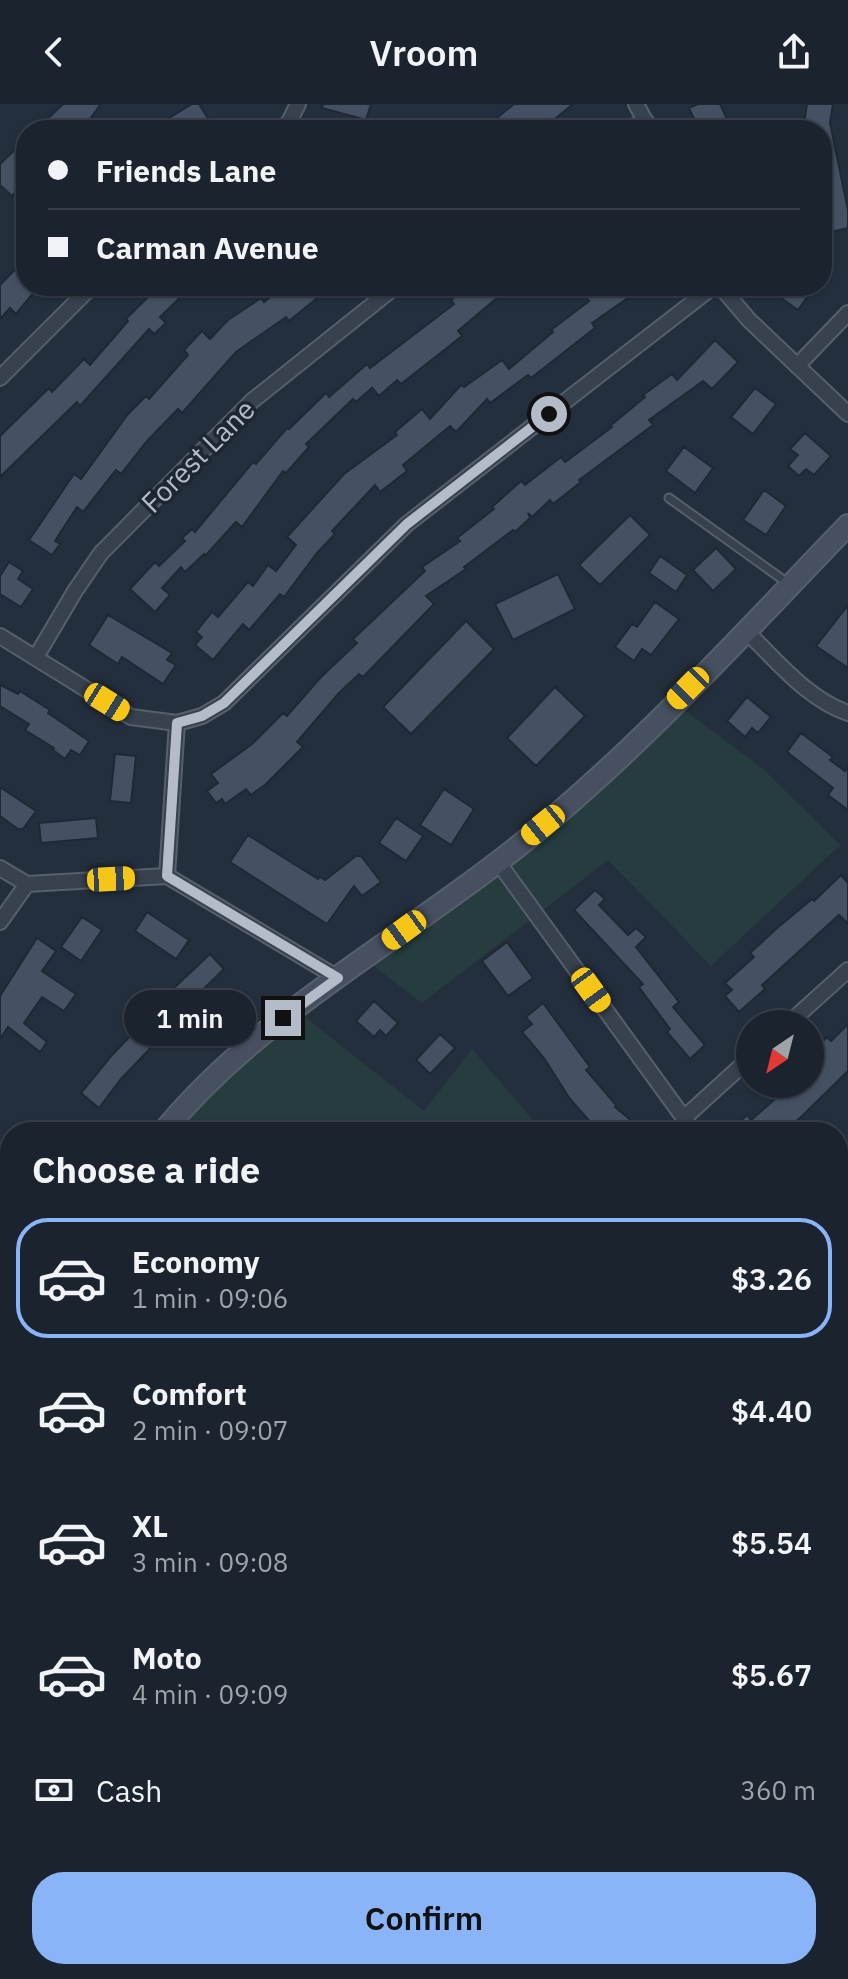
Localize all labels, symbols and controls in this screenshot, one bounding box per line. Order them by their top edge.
text: Vroom [370,29,478,76]
icon: back [32,30,76,74]
icon: share [772,30,816,74]
text: Friends Lane [96,151,276,190]
text: Carman Avenue [96,228,319,267]
street label: Forest Lane [133,391,262,520]
route start [531,396,567,432]
car [663,663,713,713]
car [80,679,134,725]
car [517,801,569,849]
car [86,866,136,892]
car [378,906,430,954]
car [567,964,615,1016]
callout: 1 min [123,990,255,1046]
route end [265,1000,301,1036]
text: 1 min [156,1001,224,1035]
north arrow [736,1010,824,1098]
map controls [736,1010,824,1098]
text: Choose a ride [32,1146,260,1193]
icon: car [36,1242,108,1314]
text: Economy [132,1242,260,1281]
text: $3.26 [731,1259,812,1298]
text: 1 min · 09:06 [132,1281,288,1315]
icon: car [36,1374,108,1446]
text: Comfort [132,1374,247,1413]
text: $4.40 [731,1391,812,1430]
text: 2 min · 09:07 [132,1413,288,1447]
icon: car [36,1506,108,1578]
text: XL [132,1506,168,1545]
text: $5.54 [731,1523,812,1562]
text: 3 min · 09:08 [132,1545,288,1579]
icon: car [36,1638,108,1710]
text: Moto [132,1638,202,1677]
text: $5.67 [731,1655,812,1694]
text: 4 min · 09:09 [132,1677,288,1711]
icon: cash [32,1768,76,1812]
text: Cash [96,1771,162,1810]
text: 360 m [740,1773,816,1807]
button: Confirm [32,1872,816,1964]

